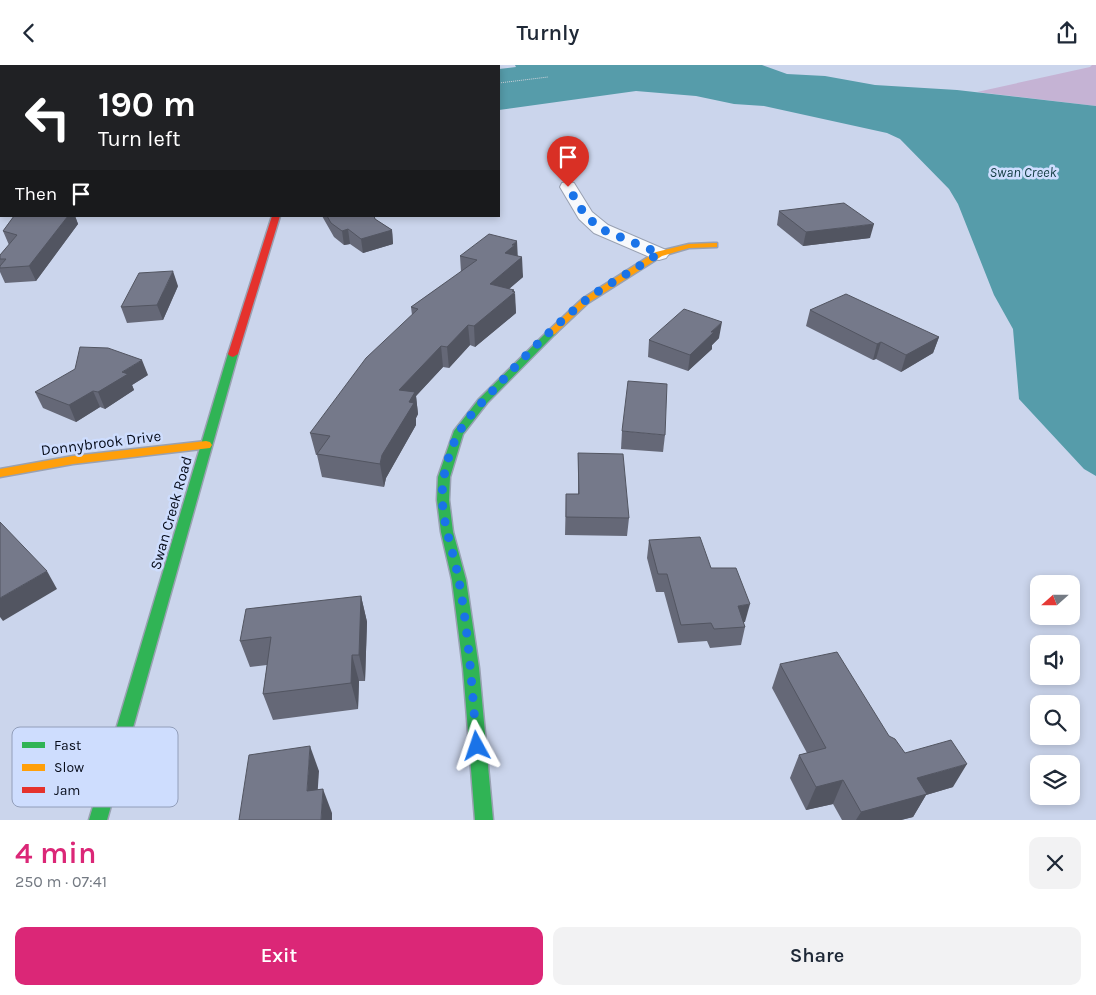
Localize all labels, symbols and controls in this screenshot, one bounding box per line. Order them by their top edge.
icon: back [15,19,43,47]
icon: share [1053,19,1081,47]
text: Turnly [517,20,579,46]
text: 190 m [98,84,196,125]
icon: left [15,85,80,150]
text: Turn left [98,126,181,152]
pin [547,136,589,187]
icon: arrive [554,143,582,171]
water label: Swan Creek [989,164,1057,181]
icon: arrive [67,180,95,208]
text: Then [15,183,57,205]
street label: Donnybrook Drive [40,427,162,459]
street label: Swan Creek Road [146,454,196,572]
north arrow [1030,575,1080,625]
map controls [1030,575,1080,805]
button: sound [1030,635,1080,685]
button: search [1030,695,1080,745]
position arrow [450,719,502,771]
legend [12,727,178,807]
text: Fast [54,737,81,754]
button: layers [1030,755,1080,805]
text: Slow [54,759,84,776]
text: Jam [54,782,80,799]
text: 4 min [15,835,96,871]
button: close [1029,837,1081,889]
text: 250 m · 07:41 [15,872,107,891]
button: Exit [15,927,543,985]
button: Share [553,927,1081,985]

